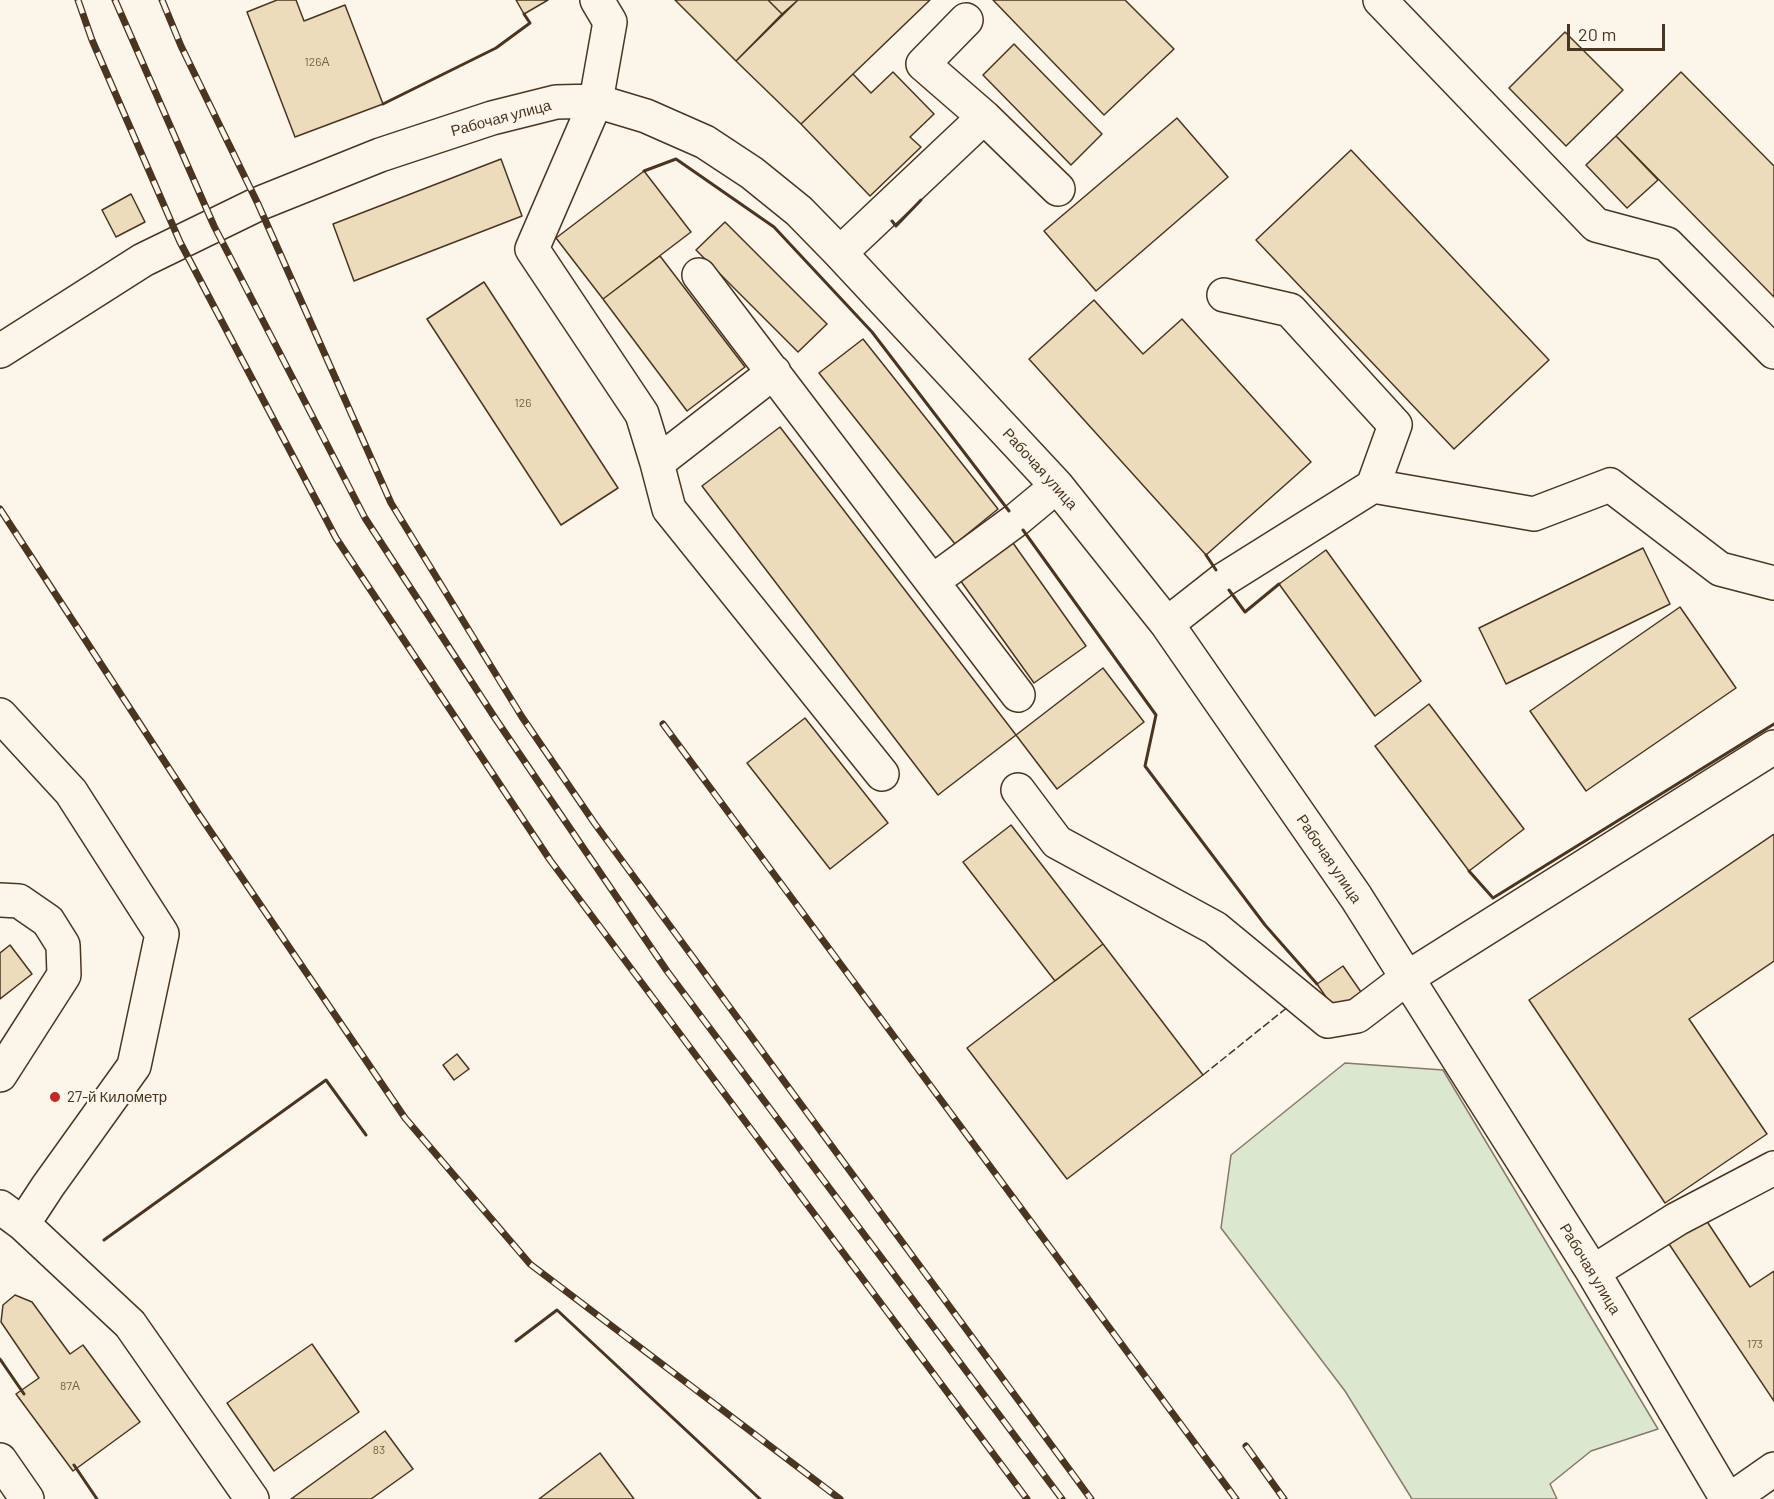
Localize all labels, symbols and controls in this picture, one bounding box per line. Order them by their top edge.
scale bar [1570,12,1668,50]
text: 20 m [1578,23,1616,45]
house number: 126А [305,55,329,69]
street label: Рабочая улица [449,96,553,140]
house number: 126 [515,396,531,410]
street label: Рабочая улица [999,425,1081,513]
street label: Рабочая улица [1293,811,1365,907]
place label: 27-й Километр [67,1088,167,1106]
marker: 27-й Километр [48,1090,62,1104]
street label: Рабочая улица [1556,1220,1624,1318]
house number: 173 [1747,1337,1763,1351]
house number: 87А [60,1379,80,1393]
house number: 83 [373,1443,385,1457]

